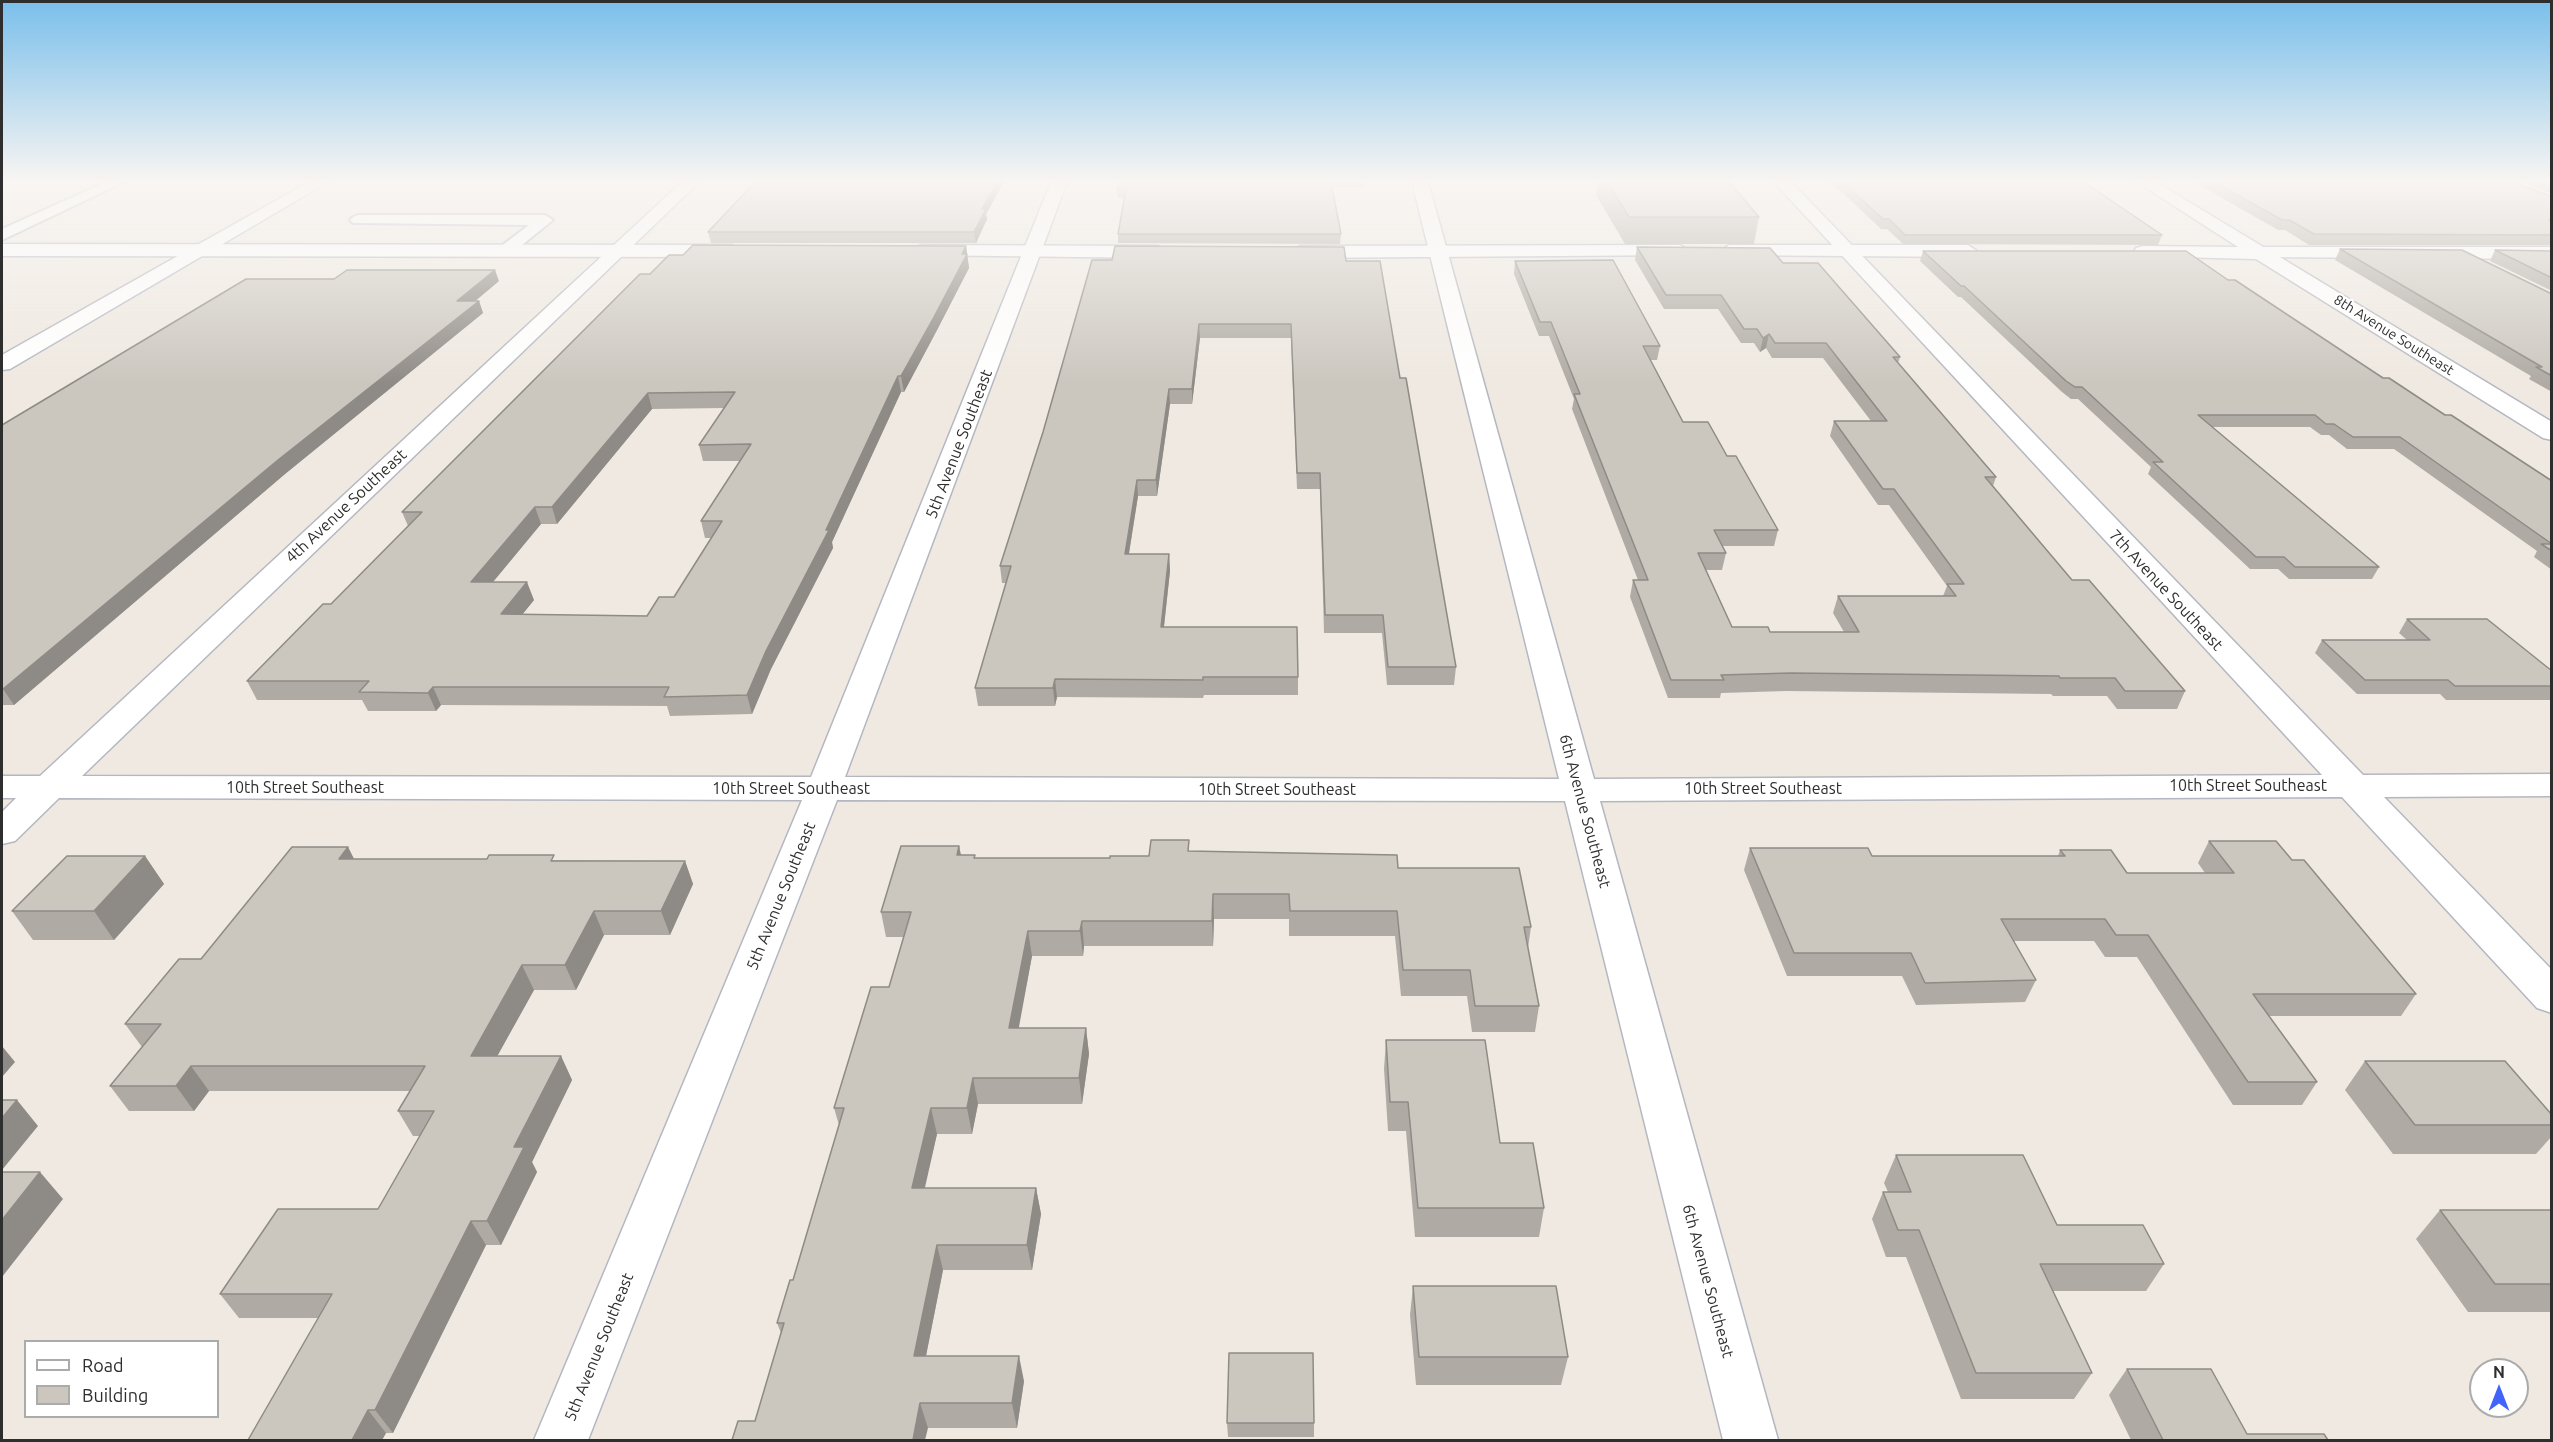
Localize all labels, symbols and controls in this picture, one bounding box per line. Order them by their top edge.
street label: 8th Avenue Southeast [2331,291,2457,379]
street label: 5th Avenue Southeast [922,367,996,521]
street label: 4th Avenue Southeast [282,445,410,567]
street label: 7th Avenue Southeast [2105,526,2227,654]
street label: 6th Avenue Southeast [1555,732,1615,890]
street label: 10th Street Southeast [2169,776,2327,796]
street label: 10th Street Southeast [226,778,384,798]
street label: 10th Street Southeast [712,779,870,799]
street label: 10th Street Southeast [1684,779,1842,799]
street label: 10th Street Southeast [1198,780,1356,800]
street label: 5th Avenue Southeast [742,819,820,973]
street label: 6th Avenue Southeast [1678,1202,1738,1360]
street label: 5th Avenue Southeast [560,1270,638,1424]
legend [24,1340,219,1418]
text: Road [82,1355,124,1375]
north arrow [2469,1358,2529,1418]
text: N [2493,1363,2505,1381]
text: Building [82,1385,148,1405]

